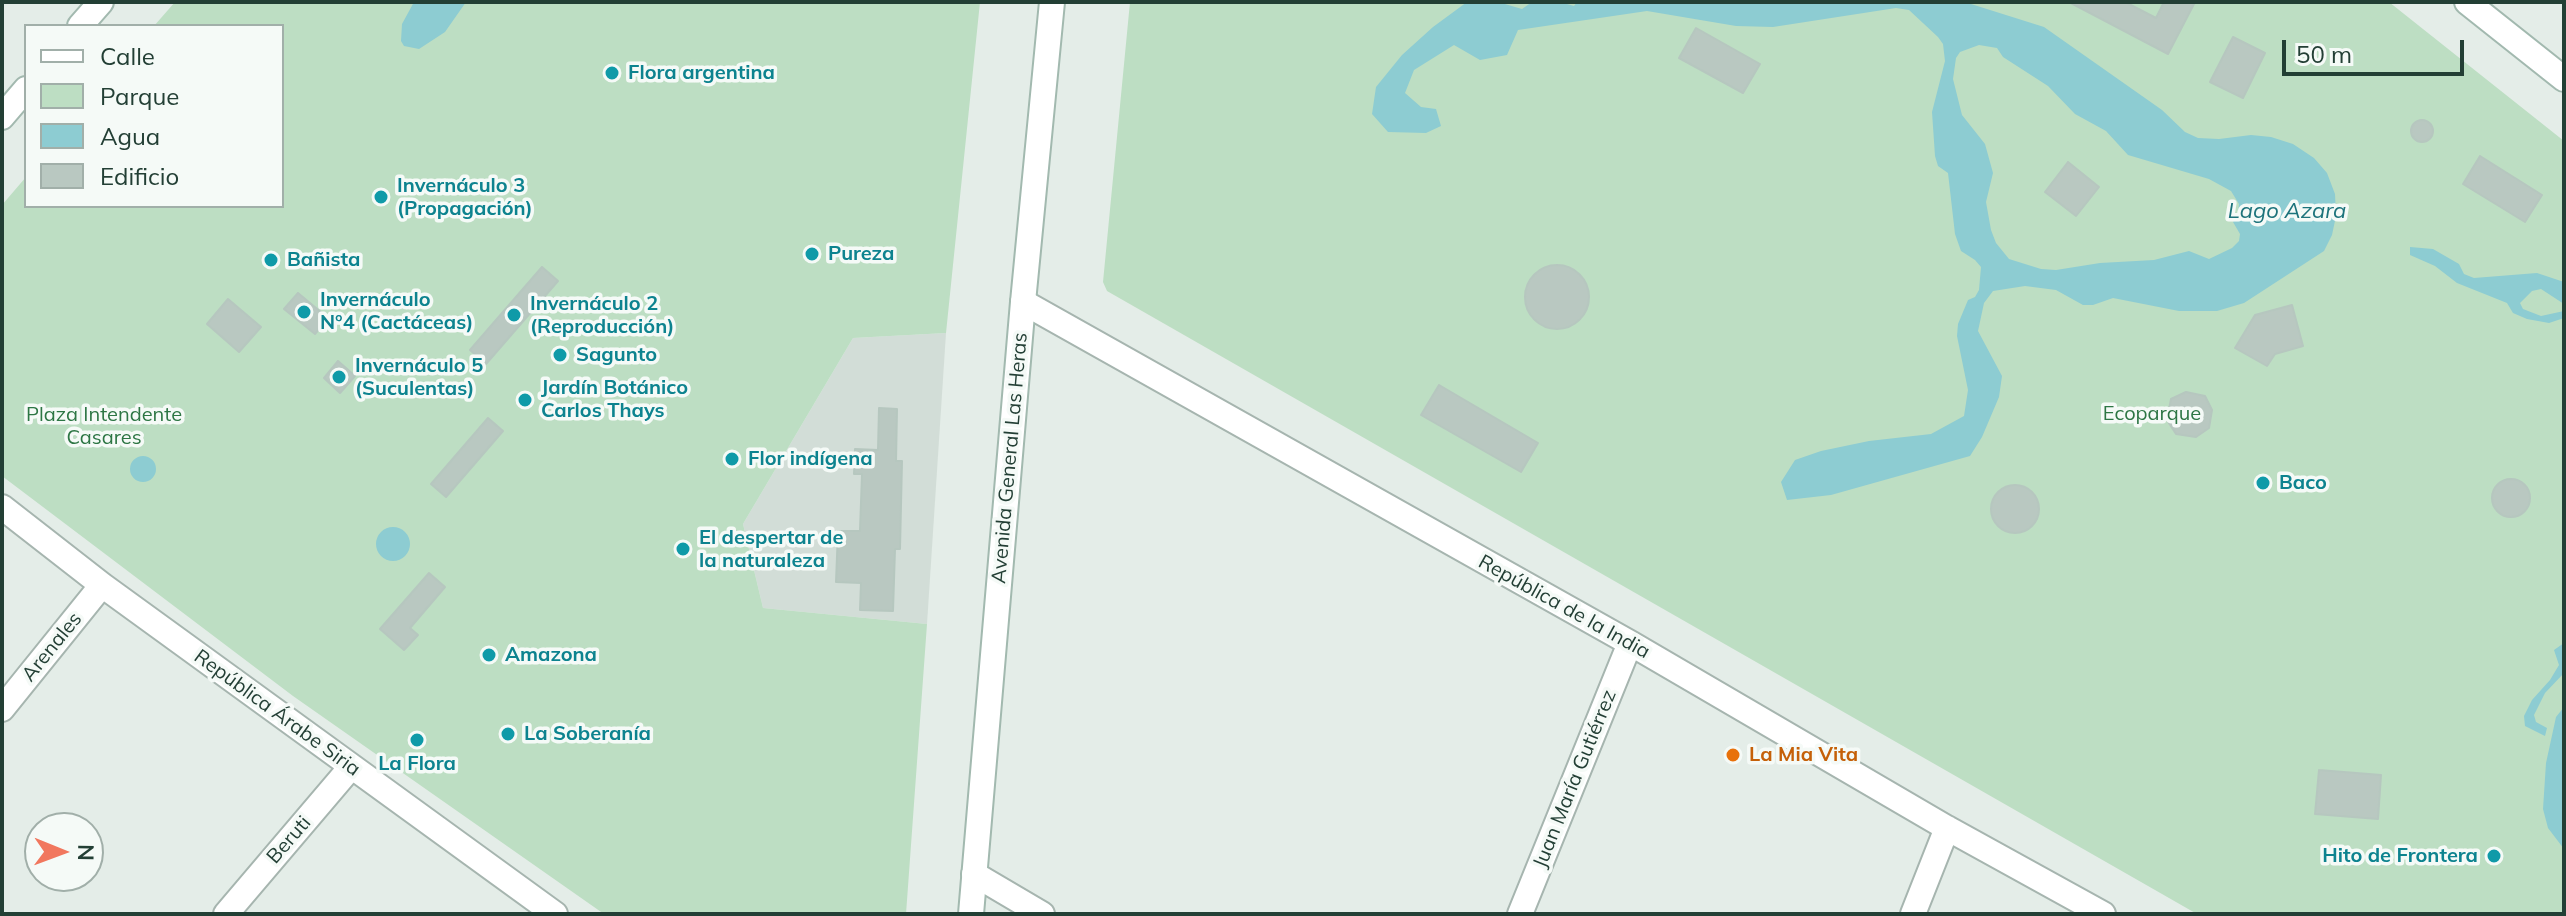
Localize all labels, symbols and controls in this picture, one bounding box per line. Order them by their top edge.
legend [24,24,284,208]
scale bar [2286,24,2468,74]
text: 50 m [2296,39,2352,69]
text: Calle [100,41,155,71]
place label: Flora argentina [628,61,775,85]
marker: Flora argentina [603,64,621,82]
text: Parque [100,81,179,111]
text: Agua [100,121,160,151]
text: Edificio [100,161,179,191]
place label: Invernáculo 3 (Propagación) [397,174,533,221]
marker: Invernáculo 3 (Propagación) [372,188,390,206]
water label: Lago Azara [2228,198,2346,224]
place label: Pureza [828,242,894,266]
marker: Pureza [803,245,821,263]
place label: Bañista [287,248,360,272]
marker: Bañista [262,251,280,269]
place label: Invernáculo N°4 (Cactáceas) [320,288,473,335]
place label: Invernáculo 2 (Reproducción) [530,292,674,339]
marker: Invernáculo N°4 (Cactáceas) [295,303,313,321]
marker: Invernáculo 2 (Reproducción) [505,306,523,324]
street label: Avenida General Las Heras [987,332,1033,584]
place label: Sagunto [576,343,657,367]
marker: Sagunto [551,346,569,364]
place label: Invernáculo 5 (Suculentas) [355,354,483,401]
marker: Invernáculo 5 (Suculentas) [330,368,348,386]
place label: Jardín Botánico Carlos Thays [541,376,688,423]
marker: Jardín Botánico Carlos Thays [516,391,534,409]
park label: Ecoparque [2103,402,2201,426]
park label: Plaza Intendente Casares [26,403,182,450]
place label: Flor indígena [748,447,873,471]
marker: Flor indígena [723,450,741,468]
place label: Baco [2279,471,2327,495]
marker: Baco [2254,474,2272,492]
place label: El despertar de la naturaleza [699,526,843,573]
marker: El despertar de la naturaleza [674,540,692,558]
street label: República de la India [1474,550,1654,664]
street label: Arenales [17,608,87,686]
place label: Amazona [505,643,597,667]
street label: República Árabe Siria [189,645,365,781]
marker: Amazona [480,646,498,664]
street label: Juan María Gutiérrez [1528,686,1622,872]
place label: La Soberanía [524,722,651,746]
marker: La Soberanía [499,725,517,743]
marker: La Flora [408,731,426,749]
place label: La Mia Vita [1749,743,1858,767]
marker: La Mia Vita [1724,746,1742,764]
place label: La Flora [378,752,456,776]
street label: Beruti [262,811,316,869]
north arrow [24,812,104,892]
text: N [72,844,100,861]
place label: Hito de Frontera [2322,844,2478,868]
marker: Hito de Frontera [2485,847,2503,865]

